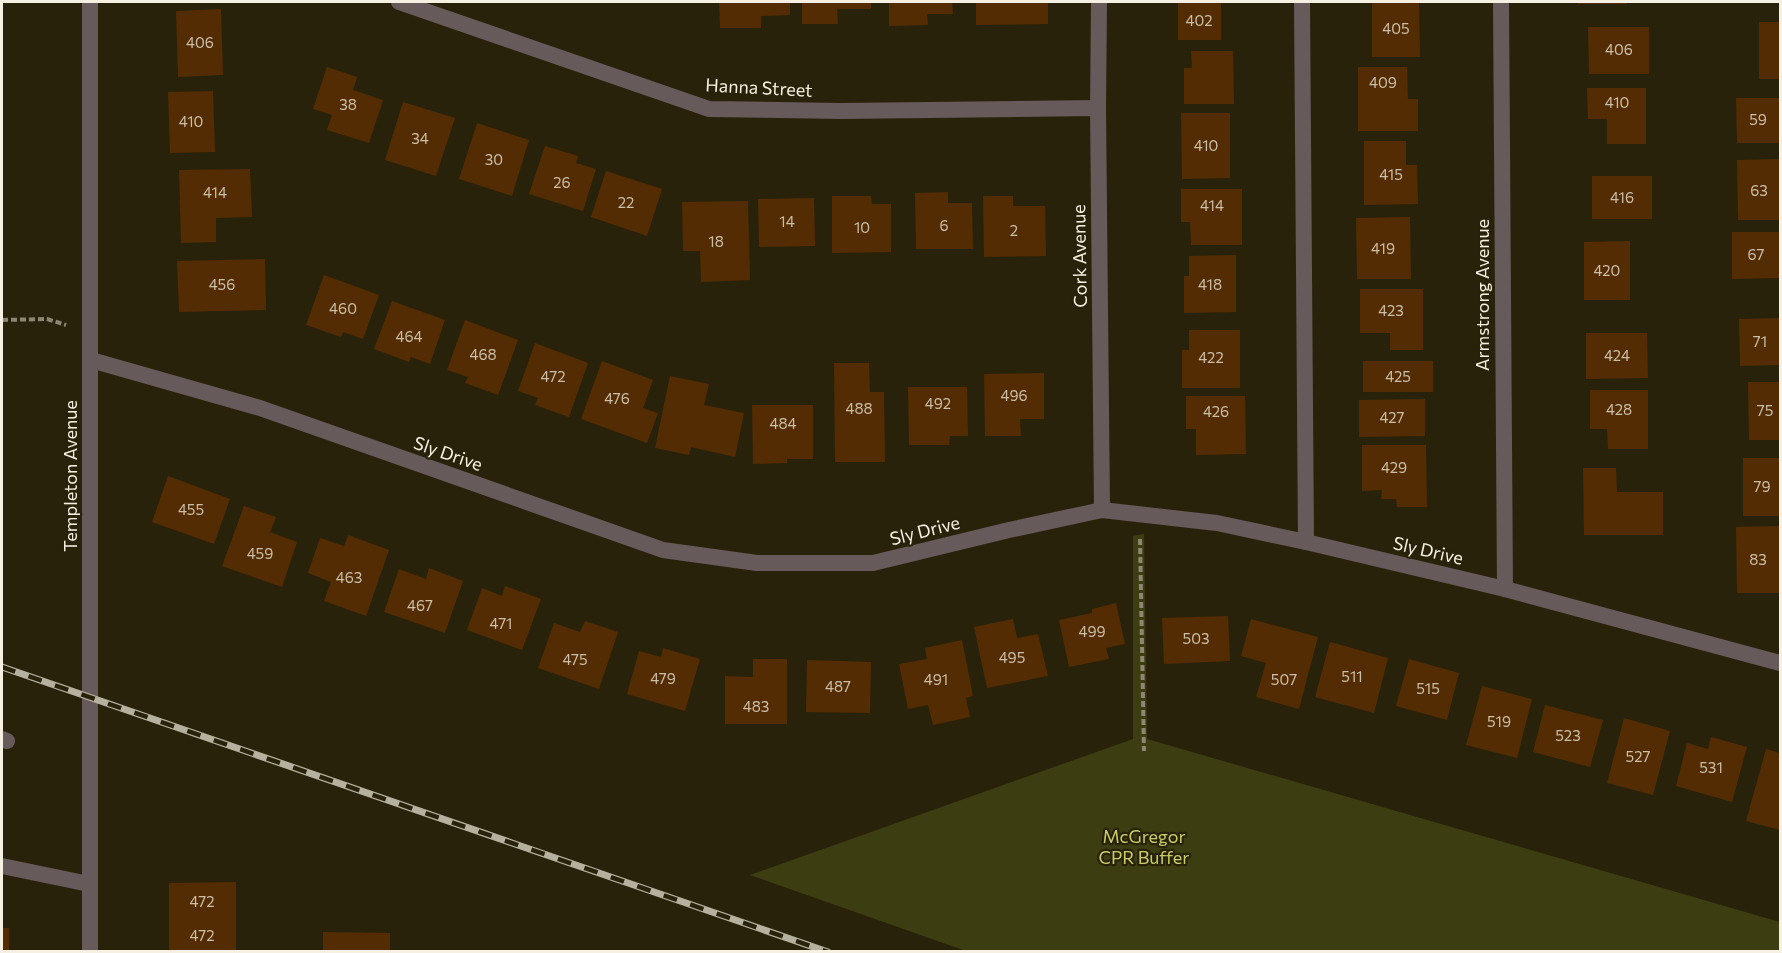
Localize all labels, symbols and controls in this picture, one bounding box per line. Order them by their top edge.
house number: 402 [1185,11,1213,29]
house number: 405 [1382,19,1410,37]
house number: 406 [186,33,214,51]
house number: 406 [1605,40,1633,58]
street label: Hanna Street [705,73,813,101]
house number: 409 [1369,73,1397,91]
house number: 410 [1605,93,1629,111]
house number: 38 [339,95,357,113]
house number: 59 [1749,110,1767,128]
house number: 410 [179,112,203,130]
house number: 34 [411,129,429,147]
house number: 410 [1194,136,1218,154]
house number: 30 [485,150,503,168]
house number: 415 [1379,165,1403,183]
house number: 26 [553,173,571,191]
house number: 63 [1750,181,1768,199]
house number: 414 [203,183,227,201]
house number: 416 [1610,188,1634,206]
house number: 22 [618,193,634,211]
house number: 414 [1200,196,1224,214]
street label: Cork Avenue [1067,204,1091,308]
house number: 14 [779,212,795,230]
house number: 6 [939,216,949,234]
house number: 10 [854,218,870,236]
street label: Armstrong Avenue [1471,219,1493,371]
house number: 2 [1010,221,1018,239]
house number: 18 [708,232,724,250]
house number: 419 [1371,239,1395,257]
house number: 67 [1748,245,1765,263]
house number: 420 [1594,261,1620,279]
house number: 456 [209,275,235,293]
house number: 418 [1198,275,1222,293]
house number: 460 [329,299,357,317]
house number: 423 [1378,301,1404,319]
house number: 464 [395,327,423,345]
house number: 71 [1753,332,1767,350]
house number: 468 [469,345,497,363]
house number: 424 [1604,346,1630,364]
house number: 422 [1198,348,1224,366]
house number: 472 [541,367,565,385]
house number: 425 [1385,367,1411,385]
house number: 496 [1000,386,1028,404]
house number: 476 [604,389,630,407]
house number: 492 [925,394,951,412]
house number: 488 [845,399,873,417]
street label: Templeton Avenue [59,400,81,552]
house number: 428 [1606,400,1632,418]
house number: 75 [1757,401,1773,419]
house number: 426 [1203,402,1229,420]
house number: 427 [1380,408,1405,426]
house number: 484 [769,414,797,432]
street label: Sly Drive [411,431,486,475]
house number: 429 [1381,458,1407,476]
house number: 79 [1754,477,1770,495]
house number: 455 [178,500,204,518]
street label: Sly Drive [887,511,962,549]
street label: Sly Drive [1391,531,1465,569]
house number: 459 [247,544,273,562]
house number: 83 [1749,550,1767,568]
house number: 463 [336,568,362,586]
house number: 467 [407,596,433,614]
house number: 471 [489,614,513,632]
house number: 499 [1078,622,1106,640]
house number: 503 [1183,629,1209,647]
house number: 495 [999,648,1025,666]
house number: 475 [562,650,588,668]
house number: 511 [1341,667,1363,685]
house number: 479 [650,669,676,687]
house number: 491 [924,670,948,688]
house number: 507 [1271,670,1297,688]
house number: 487 [825,677,851,695]
house number: 515 [1416,679,1440,697]
house number: 483 [743,697,769,715]
house number: 519 [1487,712,1511,730]
house number: 523 [1555,726,1581,744]
house number: 527 [1626,747,1650,765]
house number: 531 [1699,758,1723,776]
park label: McGregor CPR Buffer [1099,825,1189,868]
house number: 472 [190,892,214,910]
house number: 472 [190,926,214,944]

